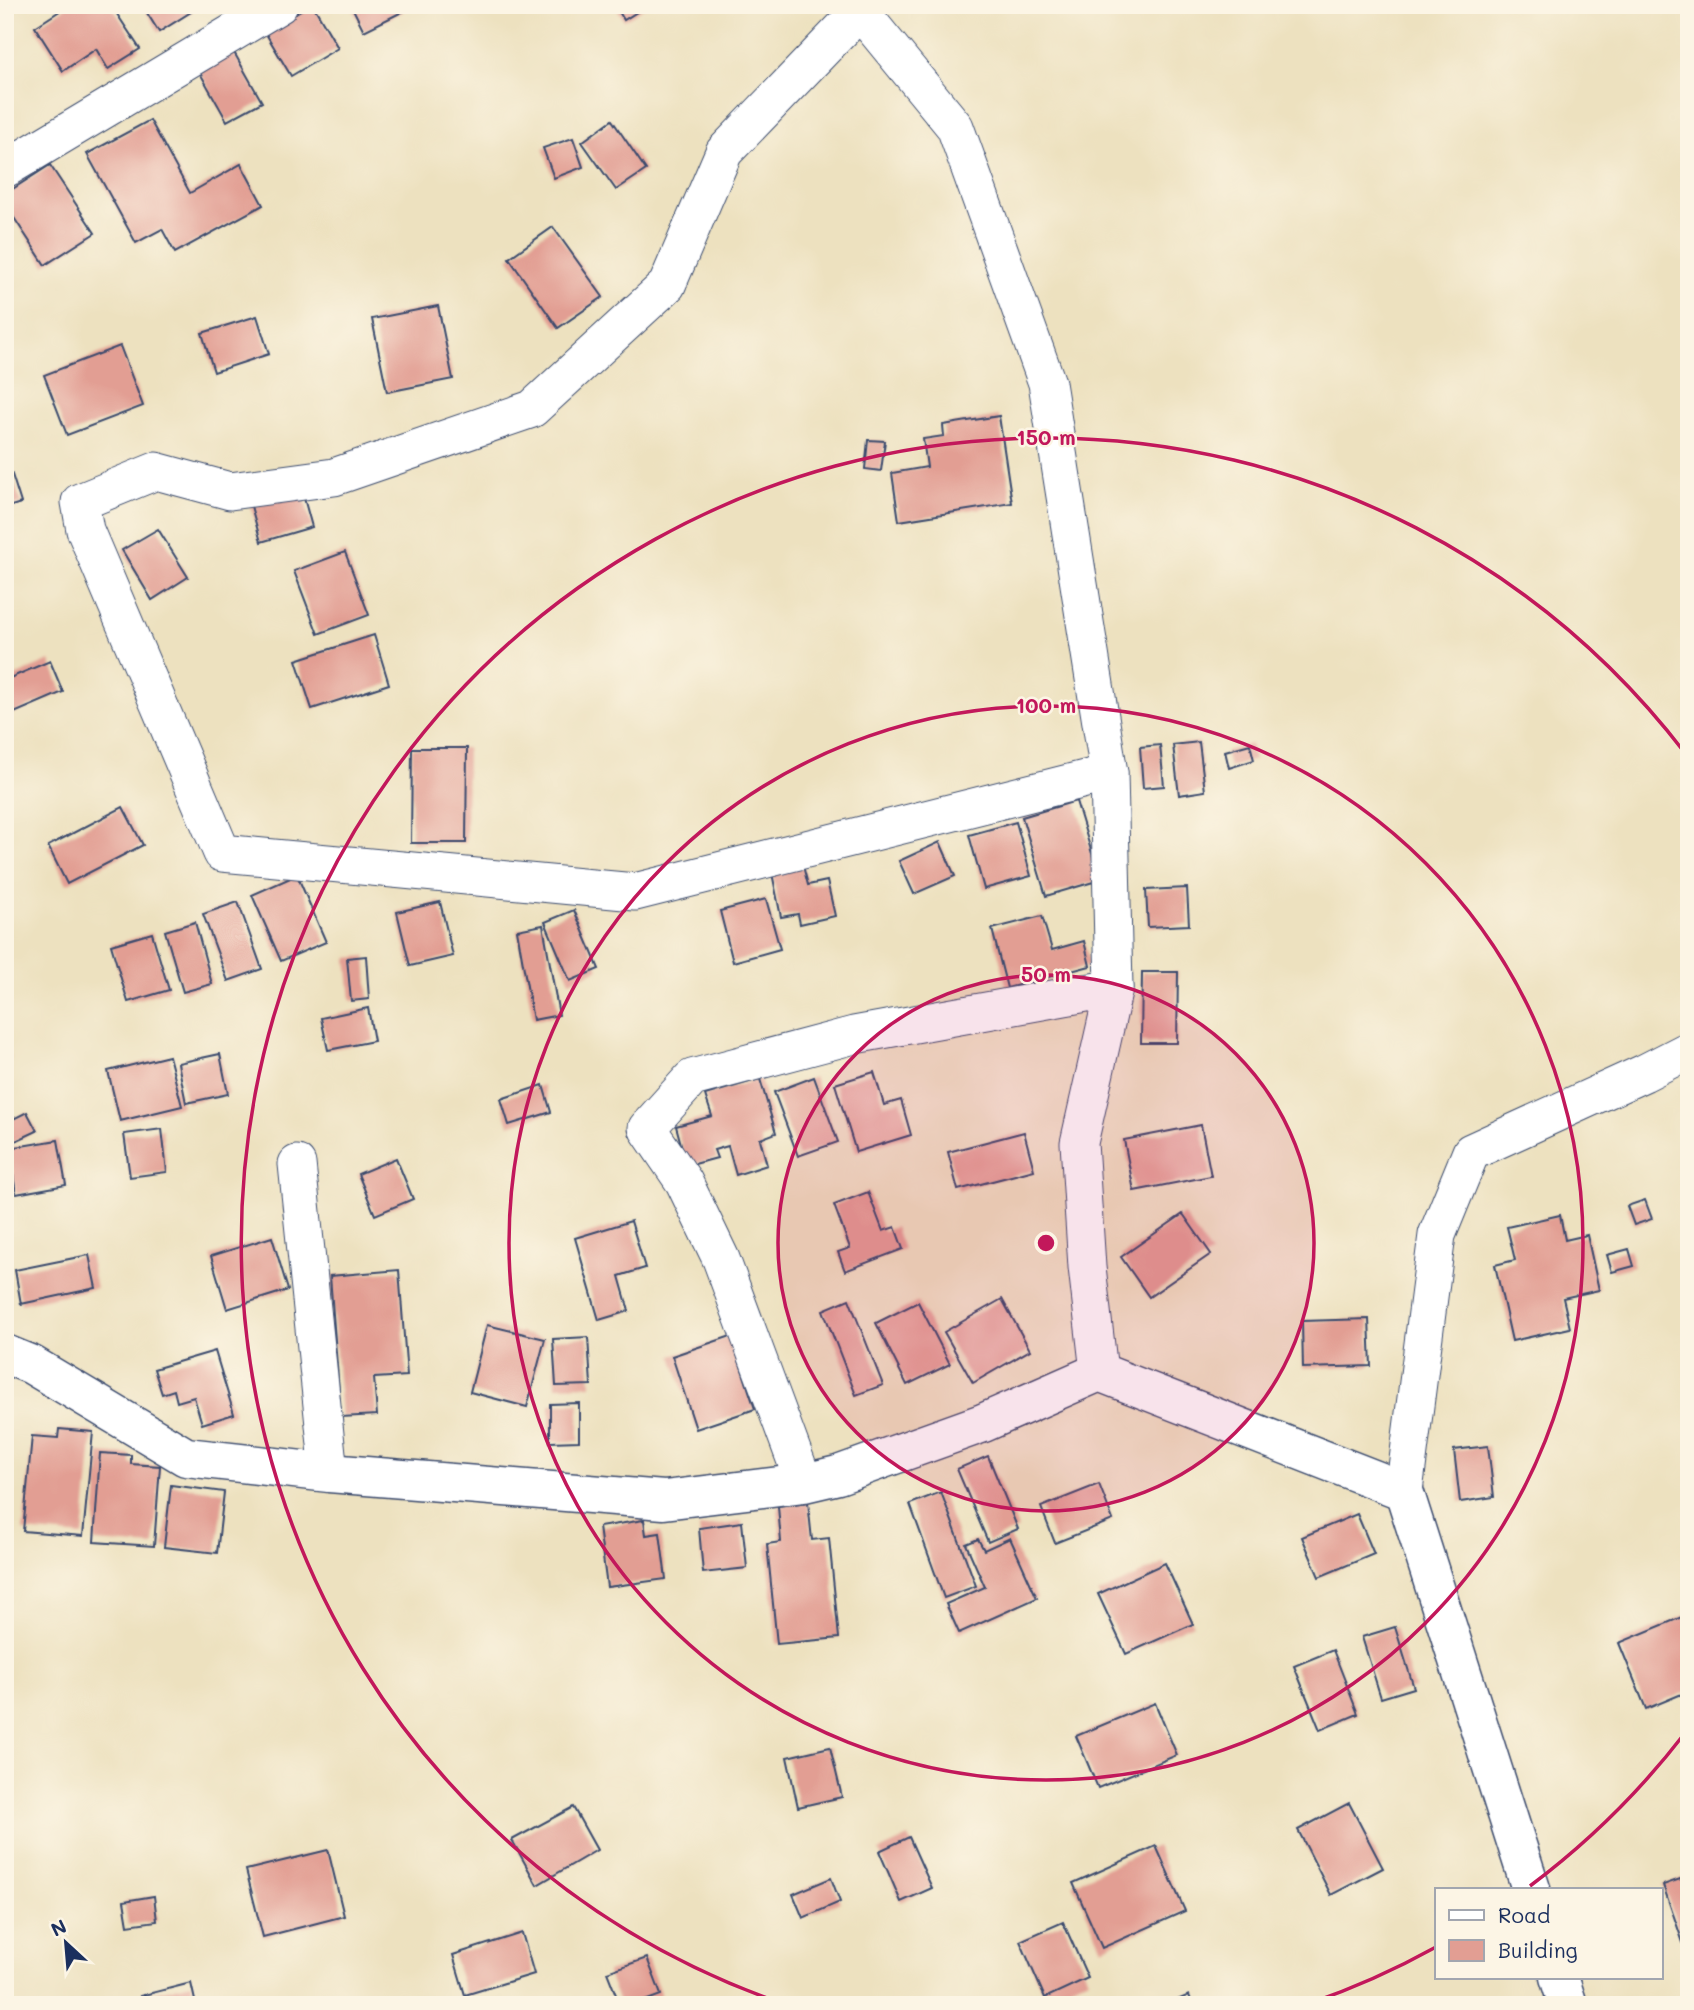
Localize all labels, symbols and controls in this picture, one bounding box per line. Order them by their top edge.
text: 150 m [1016,423,1076,450]
text: 100 m [1016,691,1076,718]
text: 50 m [1021,960,1071,987]
centre of rings [1034,1231,1058,1255]
legend [1435,1888,1662,1979]
text: Road [1498,1901,1550,1928]
north arrow [32,1909,102,1979]
text: N [46,1913,70,1942]
text: Building [1498,1936,1578,1963]

